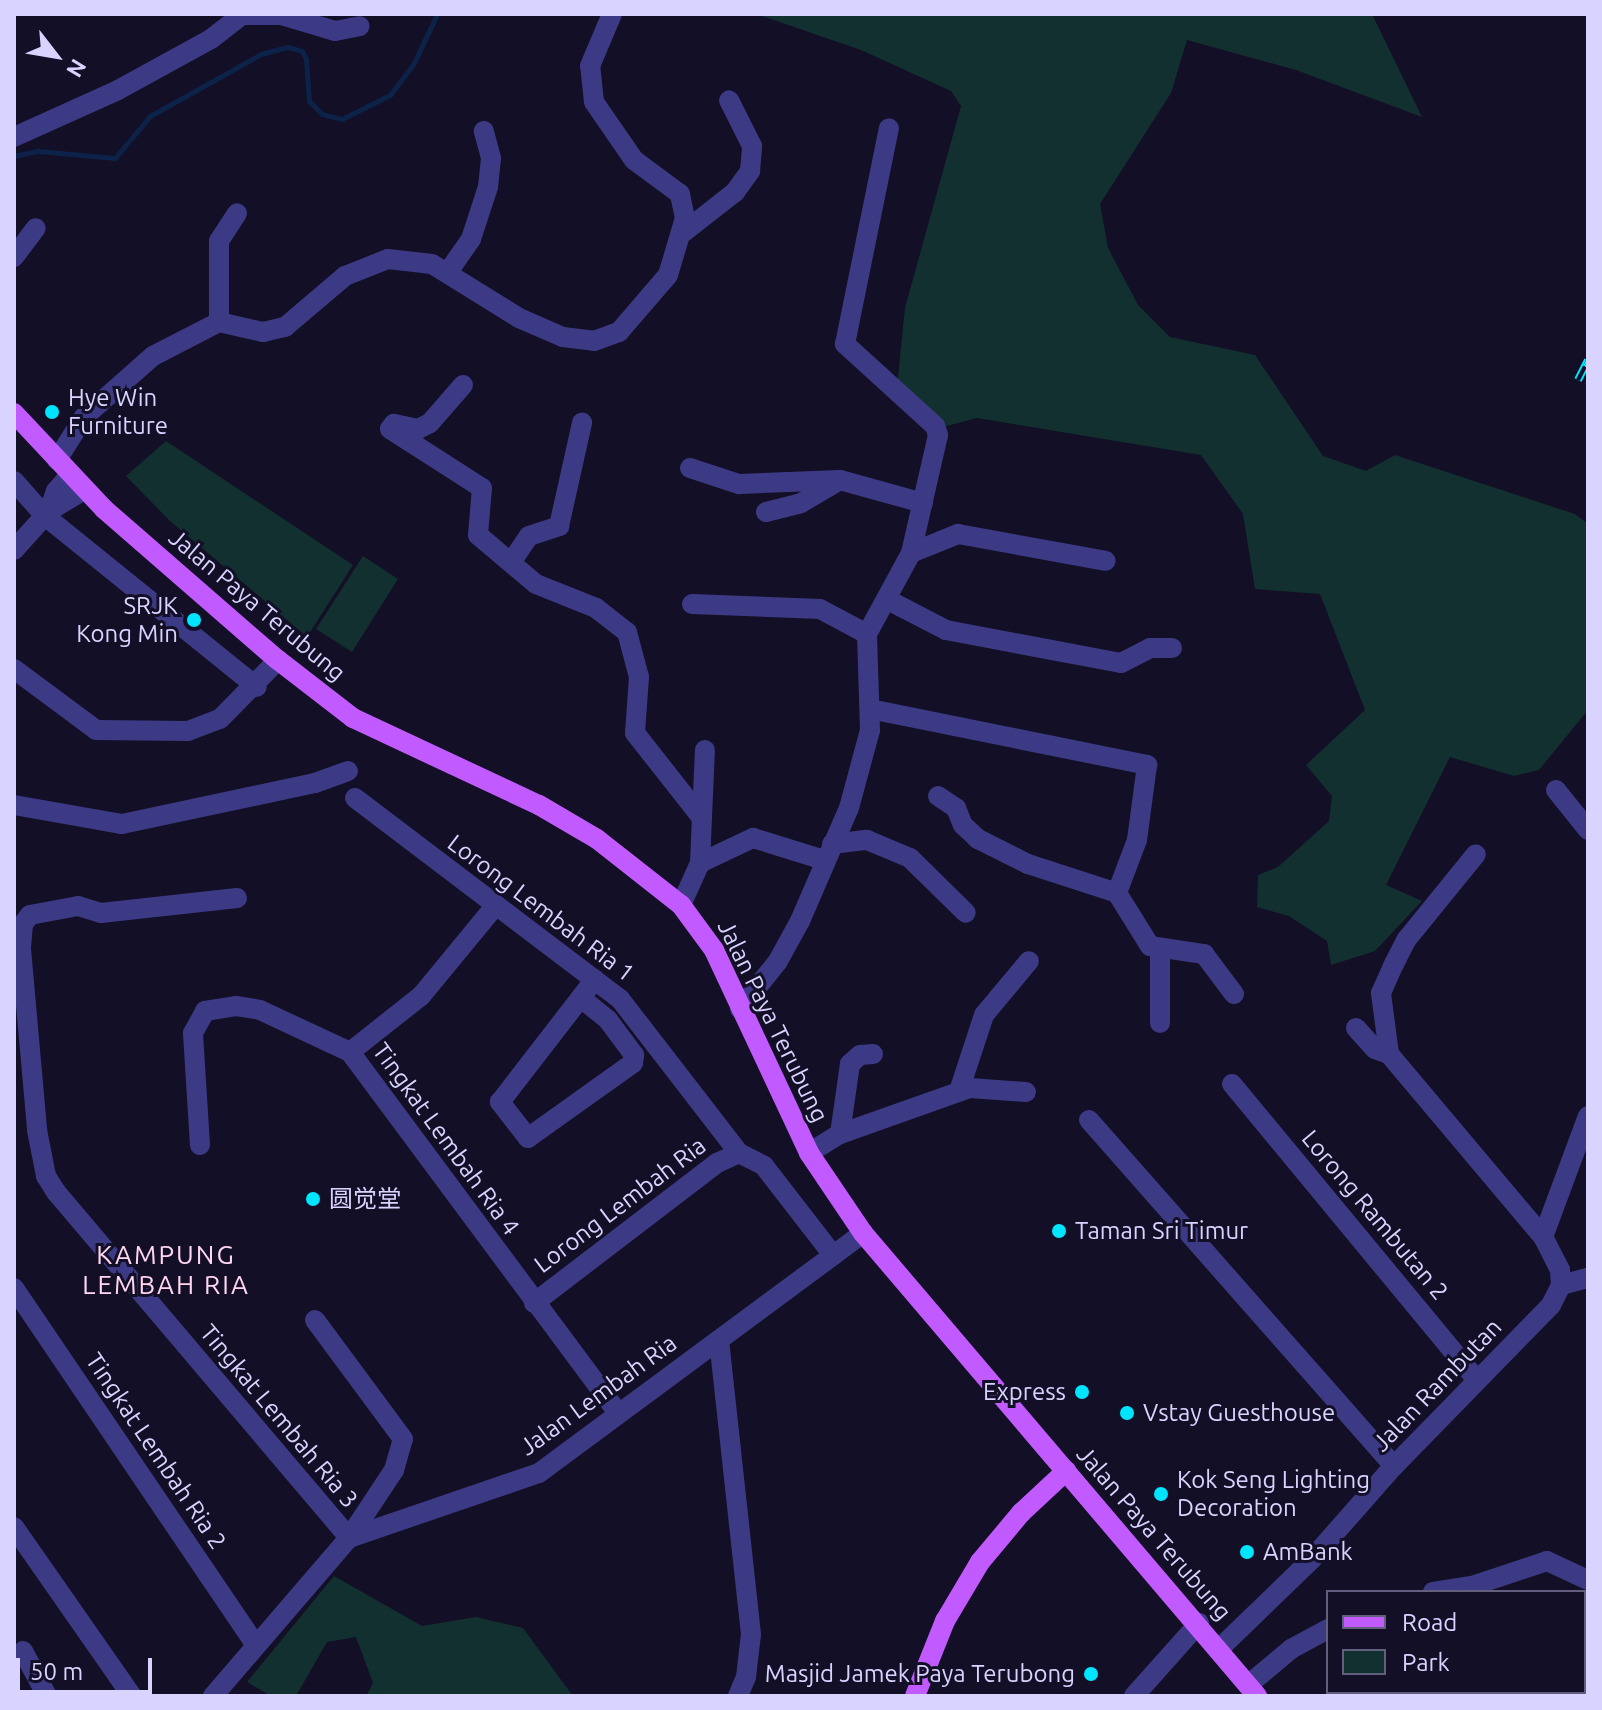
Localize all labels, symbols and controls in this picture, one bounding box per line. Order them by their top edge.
north arrow [16,16,96,96]
text: N [62,55,92,82]
place label: Hye Win Furniture [68,384,168,440]
marker: Hye Win Furniture [43,403,61,421]
street label: Jalan Paya Terubung [163,523,351,687]
place label: SRJK Kong Min [76,592,178,648]
marker: SRJK Kong Min [185,611,203,629]
street label: Lorong Lembah Ria 1 [442,828,640,988]
street label: Jalan Paya Terubung [712,915,834,1127]
street label: Tingkat Lembah Ria 4 [367,1037,525,1241]
street label: Lorong Rambutan 2 [1296,1124,1454,1306]
street label: Lorong Lembah Ria [529,1131,711,1279]
place label: 圆觉堂 [329,1185,401,1213]
marker: 圆觉堂 [304,1190,322,1208]
place label: Taman Sri Timur [1075,1217,1248,1245]
marker: Taman Sri Timur [1050,1222,1068,1240]
district label: KAMPUNG LEMBAH RIA [82,1239,250,1300]
street label: Jalan Rambutan [1367,1313,1507,1457]
street label: Tingkat Lembah Ria 3 [194,1318,364,1514]
street label: Jalan Lembah Ria [514,1328,682,1462]
street label: Tingkat Lembah Ria 2 [80,1347,232,1555]
place label: Express [983,1378,1066,1406]
marker: Express [1073,1383,1091,1401]
place label: Vstay Guesthouse [1143,1399,1335,1427]
marker: Vstay Guesthouse [1118,1404,1136,1422]
street label: Jalan Paya Terubung [1071,1440,1237,1626]
place label: Kok Seng Lighting Decoration [1177,1466,1370,1522]
marker: Kok Seng Lighting Decoration [1152,1485,1170,1503]
place label: AmBank [1263,1538,1353,1566]
marker: AmBank [1238,1543,1256,1561]
legend [1326,1590,1586,1694]
text: Road [1402,1609,1457,1636]
scale bar [20,1642,156,1692]
text: Park [1402,1649,1450,1676]
text: 50 m [30,1658,83,1685]
place label: Masjid Jamek Paya Terubong [765,1660,1075,1688]
marker: Masjid Jamek Paya Terubong [1082,1665,1100,1683]

